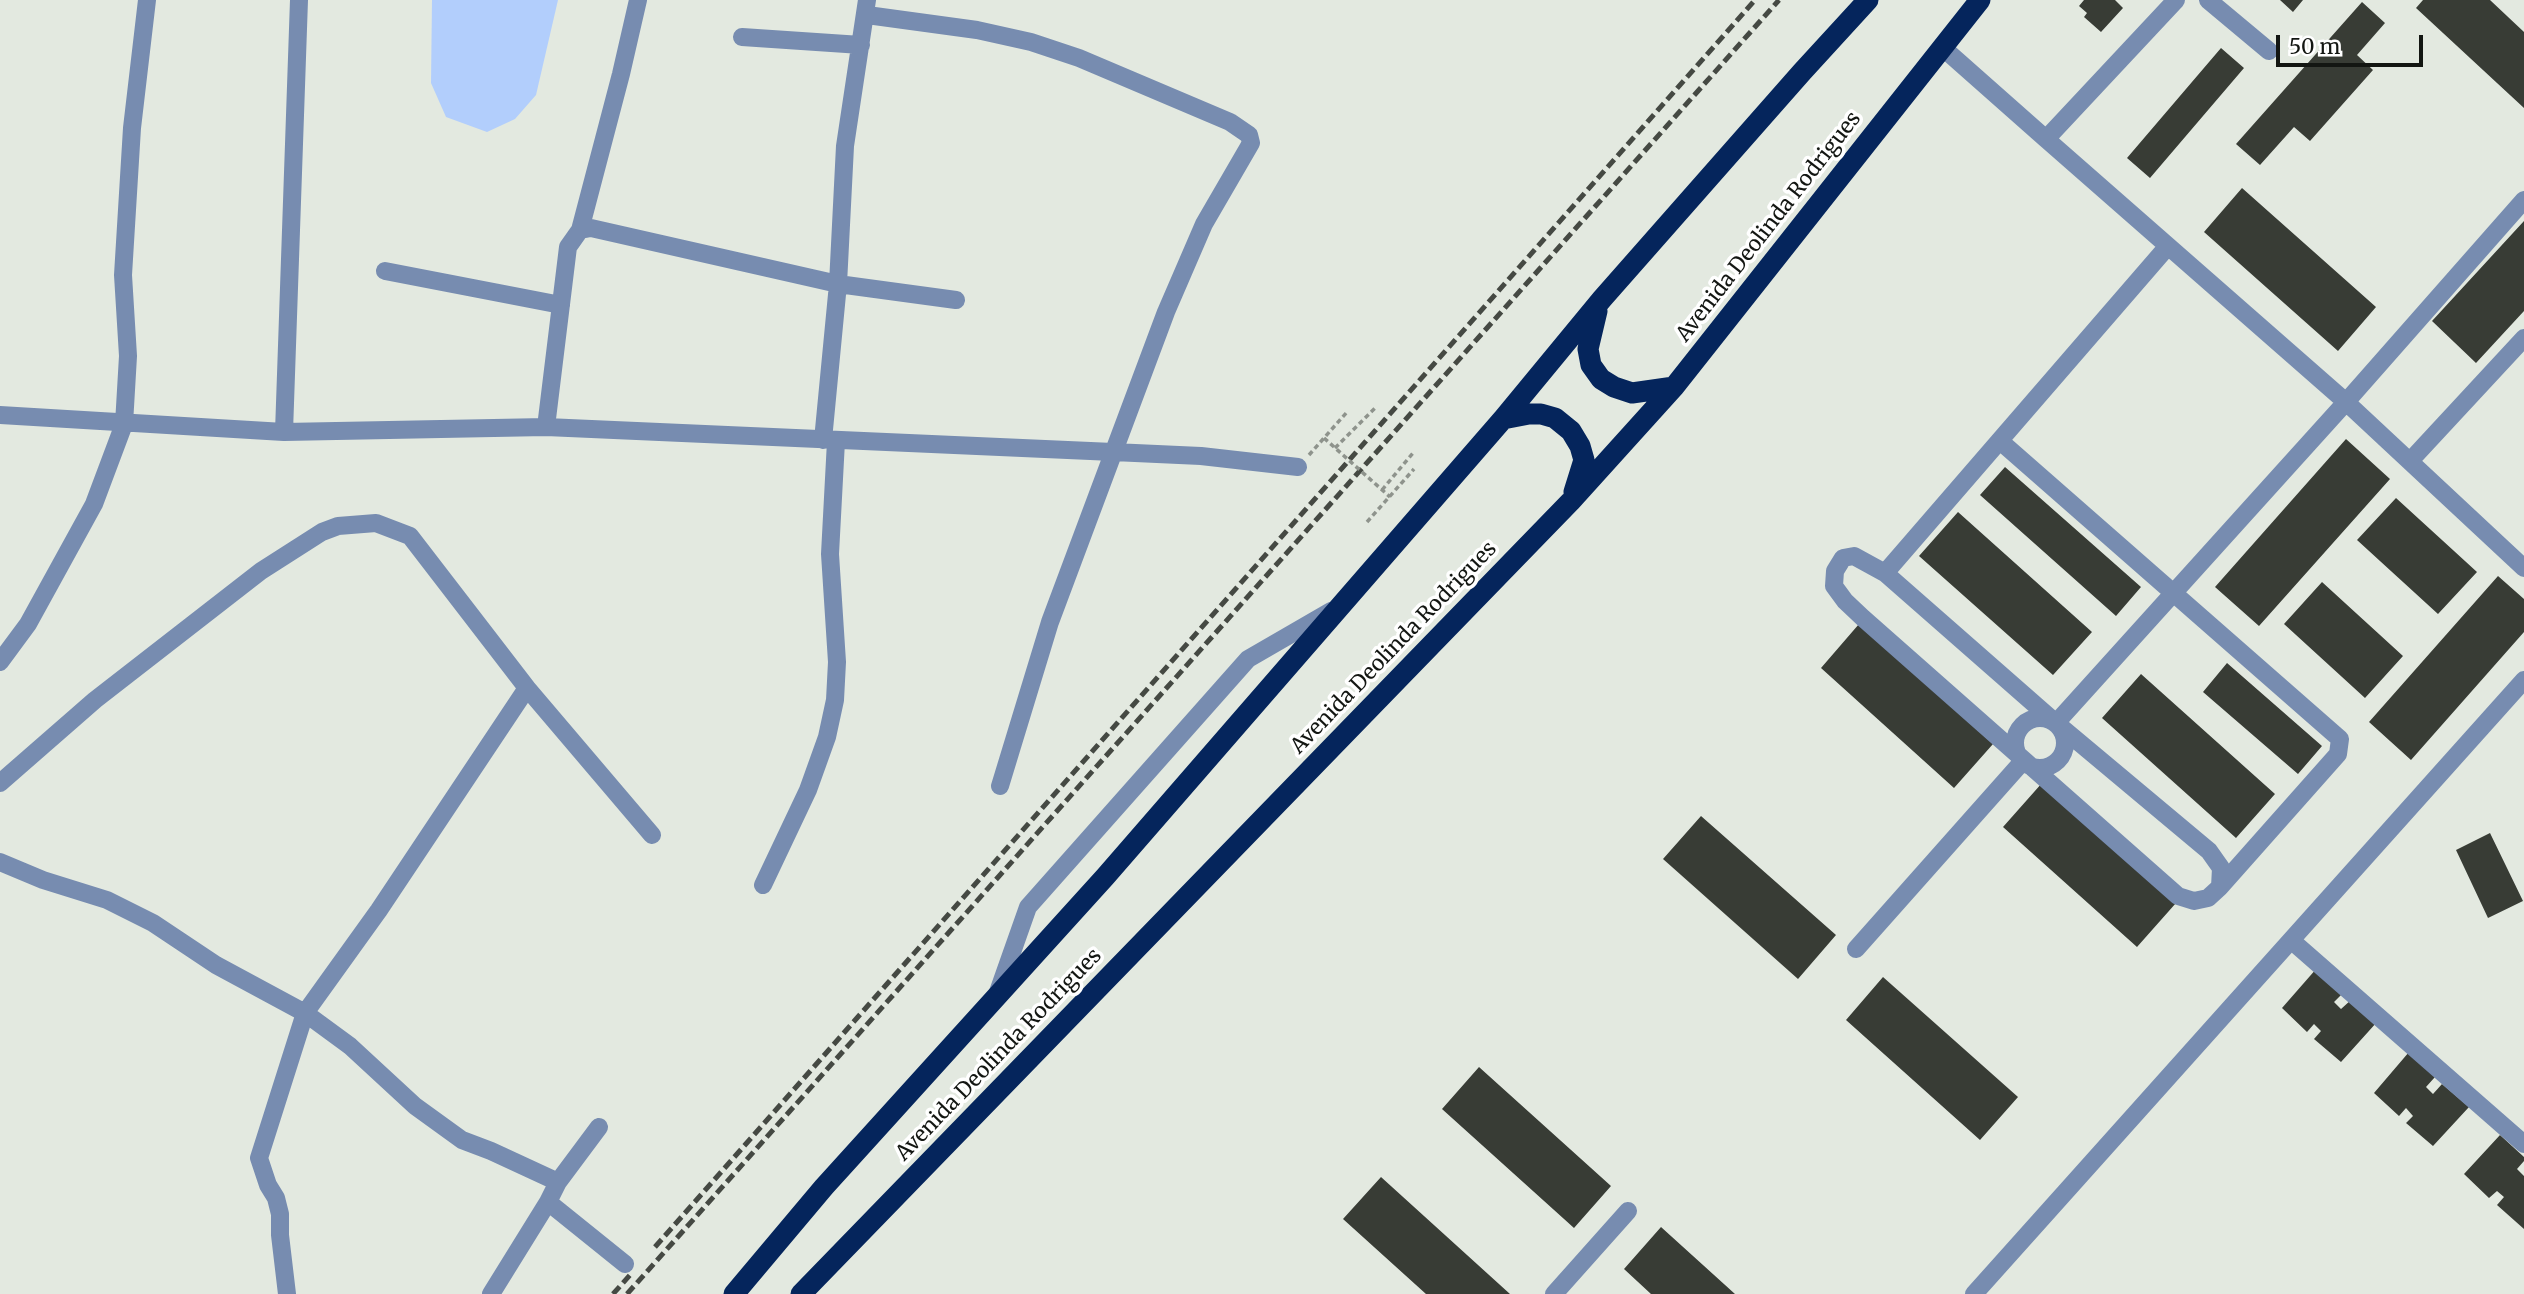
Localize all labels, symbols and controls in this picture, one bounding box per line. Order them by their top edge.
scale bar [2279,21,2426,65]
text: 50 m [2289,33,2340,60]
street label: Avenida Deolinda Rodrigues [1671,107,1867,347]
street label: Avenida Deolinda Rodrigues [1286,537,1502,759]
street label: Avenida Deolinda Rodrigues [891,944,1107,1166]

